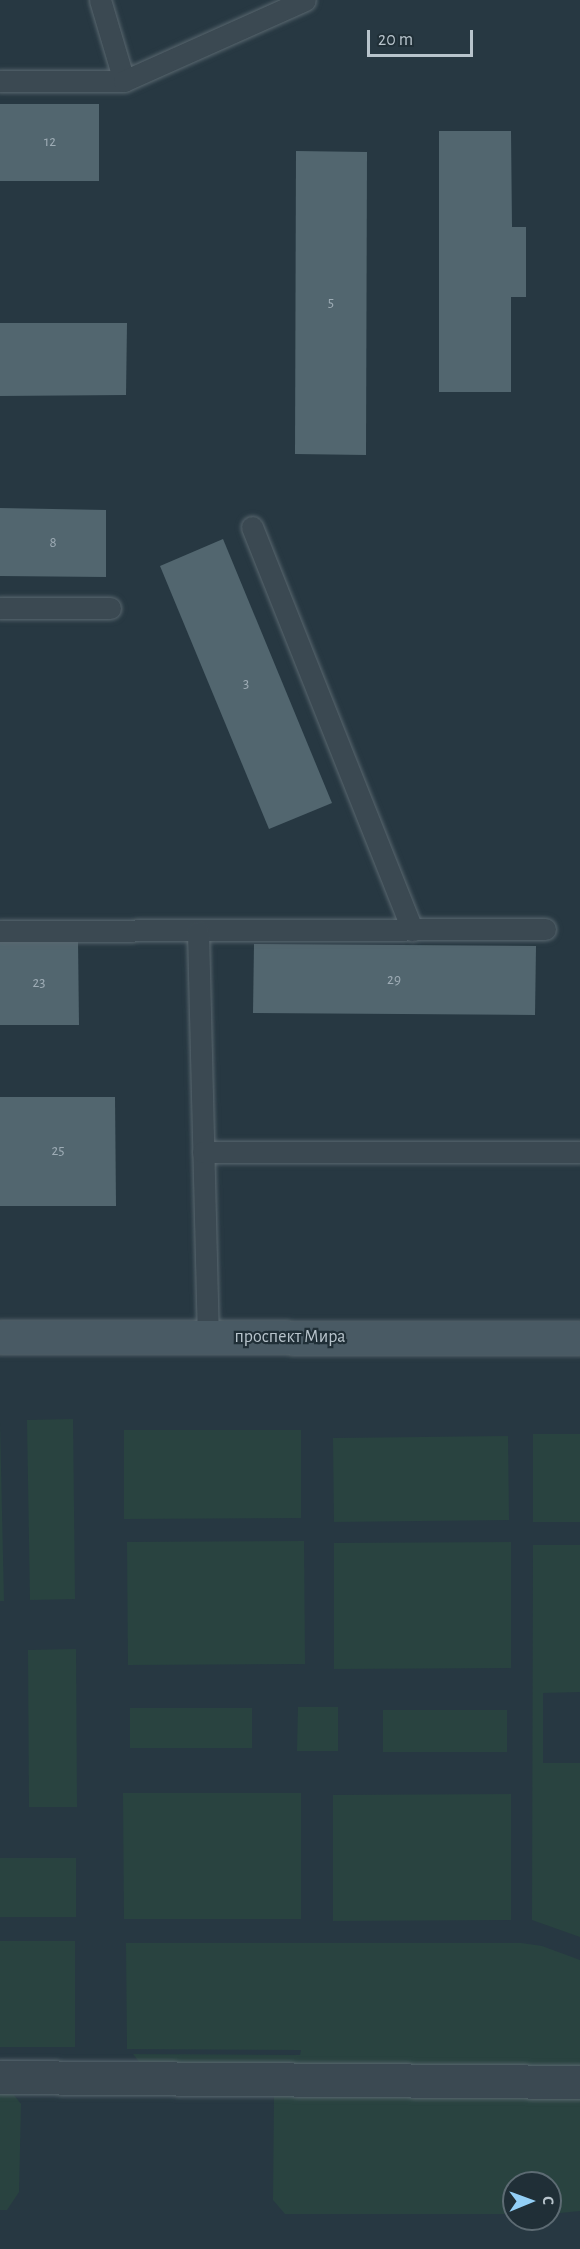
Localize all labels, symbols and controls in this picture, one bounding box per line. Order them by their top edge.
scale bar [370,18,476,56]
text: 20 m [378,31,413,49]
house number: 12 [44,133,56,151]
house number: 5 [328,294,334,312]
house number: 8 [49,534,57,552]
house number: 3 [243,675,249,693]
house number: 29 [387,971,401,989]
house number: 23 [32,974,46,992]
house number: 25 [51,1142,65,1160]
street label: проспект Мира [234,1326,346,1348]
north arrow [502,2171,562,2231]
text: С [540,2196,556,2205]

